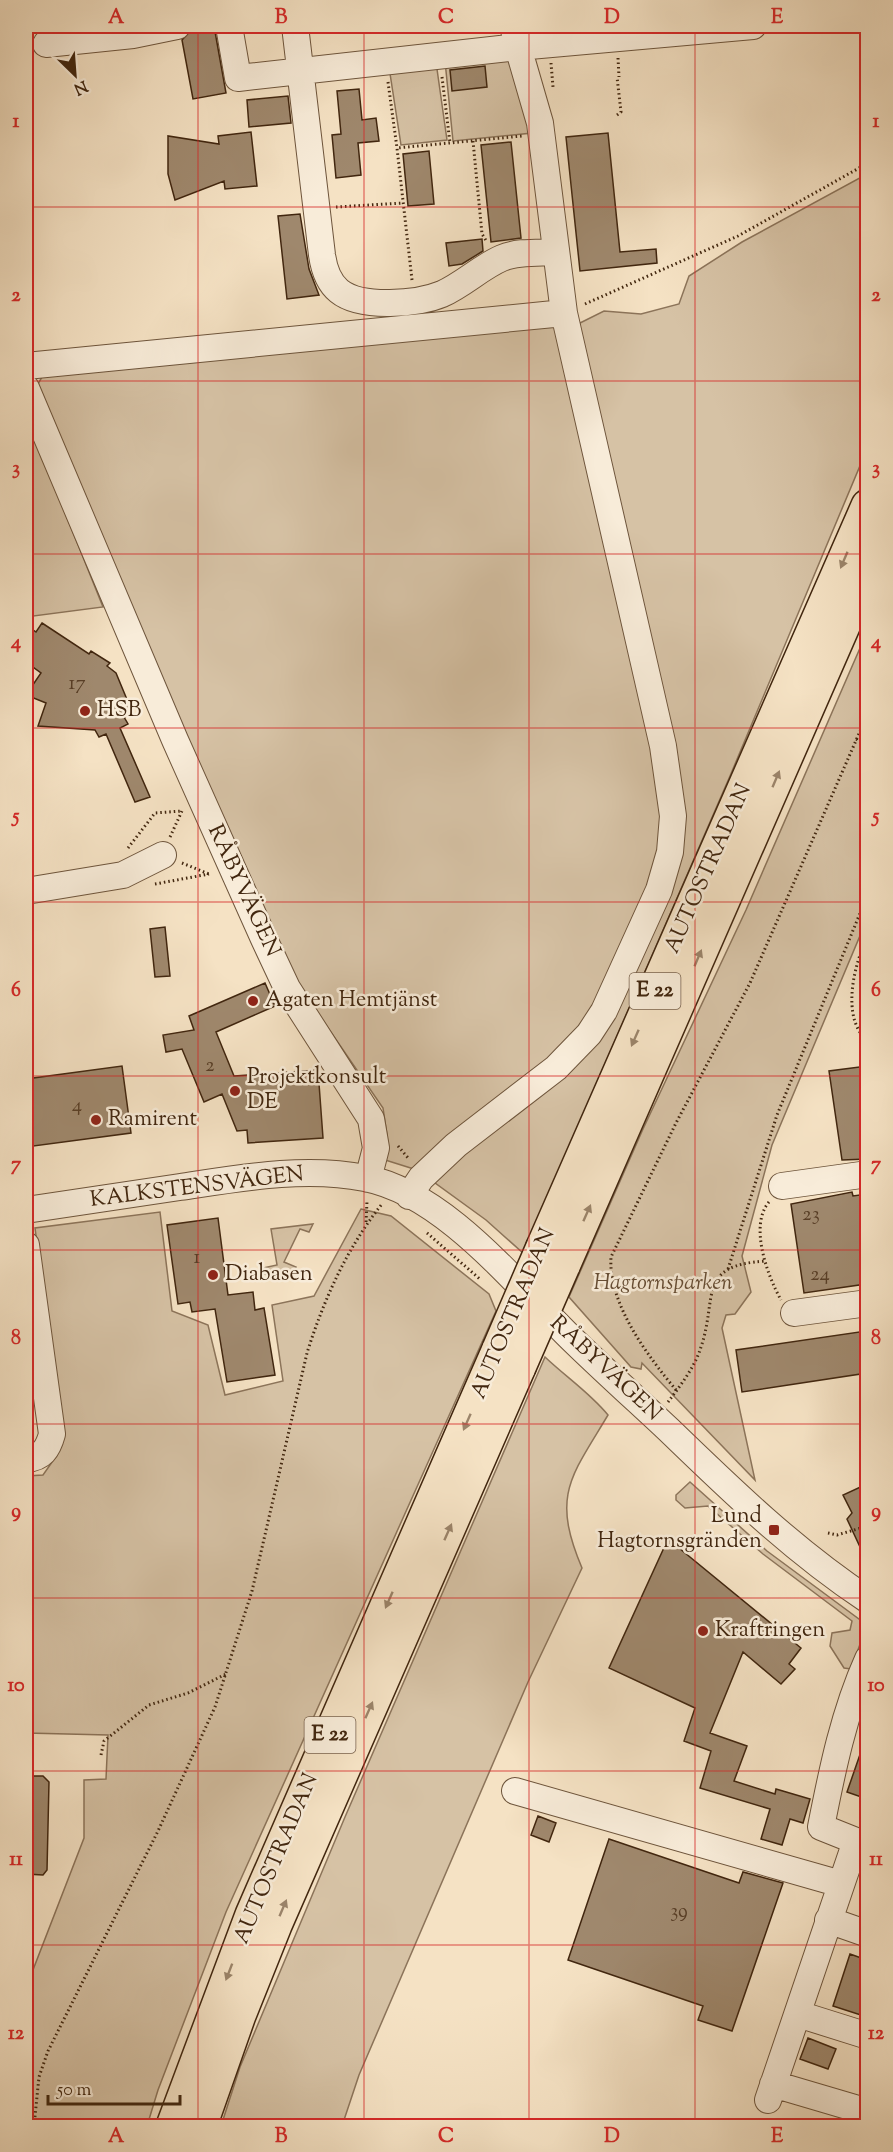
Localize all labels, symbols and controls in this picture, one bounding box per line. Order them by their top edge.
text: A [108,4,125,33]
text: B [275,4,288,33]
text: C [438,4,454,33]
text: D [604,4,620,33]
text: E [771,4,784,33]
north arrow [45,45,105,105]
text: N [69,73,91,100]
text: 1 [13,108,20,137]
text: 1 [873,108,880,137]
text: 2 [11,282,21,311]
text: 2 [871,282,881,311]
text: 3 [12,455,20,484]
text: 3 [872,455,880,484]
one-way arrow [839,551,849,569]
text: 4 [10,629,21,658]
text: 4 [870,629,881,658]
house number: 17 [69,670,85,699]
place label: HSB [97,695,142,727]
marker: HSB [78,704,92,718]
one-way arrow [771,771,780,788]
street label: AUTOSTRADAN [657,779,761,959]
text: 5 [11,803,20,832]
text: 5 [871,803,880,832]
street label: RÅBYVÄGEN [198,819,289,962]
one-way arrow [693,949,703,967]
road number: E 22 [630,973,680,1009]
text: 6 [11,977,21,1006]
text: 6 [871,977,881,1006]
place label: Agaten Hemtjänst [265,985,438,1017]
marker: Agaten Hemtjänst [246,994,260,1008]
one-way arrow [630,1030,639,1047]
house number: 2 [205,1052,215,1081]
place label: Projektkonsult DE [247,1062,387,1119]
marker: Projektkonsult DE [228,1084,242,1098]
house number: 4 [72,1092,82,1121]
place label: Ramirent [108,1104,198,1136]
marker: Ramirent [89,1113,103,1127]
text: 7 [11,1151,22,1180]
text: 7 [871,1151,882,1180]
street label: KALKSTENSVÄGEN [88,1159,306,1217]
house number: 23 [802,1201,820,1230]
one-way arrow [582,1203,592,1221]
street label: AUTOSTRADAN [464,1224,564,1404]
house number: 1 [194,1244,201,1273]
place label: Diabasen [225,1259,313,1291]
house number: 24 [810,1261,830,1290]
marker: Diabasen [206,1268,220,1282]
park label: Hagtornsparken [593,1268,733,1300]
street label: RÅBYVÄGEN [542,1308,669,1429]
text: 8 [11,1325,21,1354]
text: 8 [871,1325,881,1354]
one-way arrow [462,1413,472,1431]
text: 9 [11,1498,21,1527]
text: 9 [871,1498,881,1527]
place label: Lund Hagtornsgränden [597,1501,762,1558]
one-way arrow [443,1522,453,1540]
marker: Lund Hagtornsgränden [767,1523,781,1537]
one-way arrow [384,1592,394,1610]
place label: Kraftringen [715,1615,825,1647]
marker: Kraftringen [696,1624,710,1638]
text: 10 [7,1672,25,1701]
text: 10 [867,1672,885,1701]
one-way arrow [365,1701,374,1719]
road number: E 22 [304,1717,356,1753]
street label: AUTOSTRADAN [227,1769,327,1949]
text: 11 [9,1846,23,1875]
text: 11 [869,1846,883,1875]
house number: 39 [670,1898,688,1927]
one-way arrow [278,1899,288,1917]
one-way arrow [224,1964,234,1982]
text: 12 [8,2020,25,2049]
text: 12 [868,2020,885,2049]
scale bar [48,2068,180,2106]
text: 50 m [56,2078,92,2104]
text: A [108,2123,125,2152]
text: B [275,2123,288,2152]
text: C [438,2123,454,2152]
text: D [604,2123,620,2152]
text: E [771,2123,784,2152]

